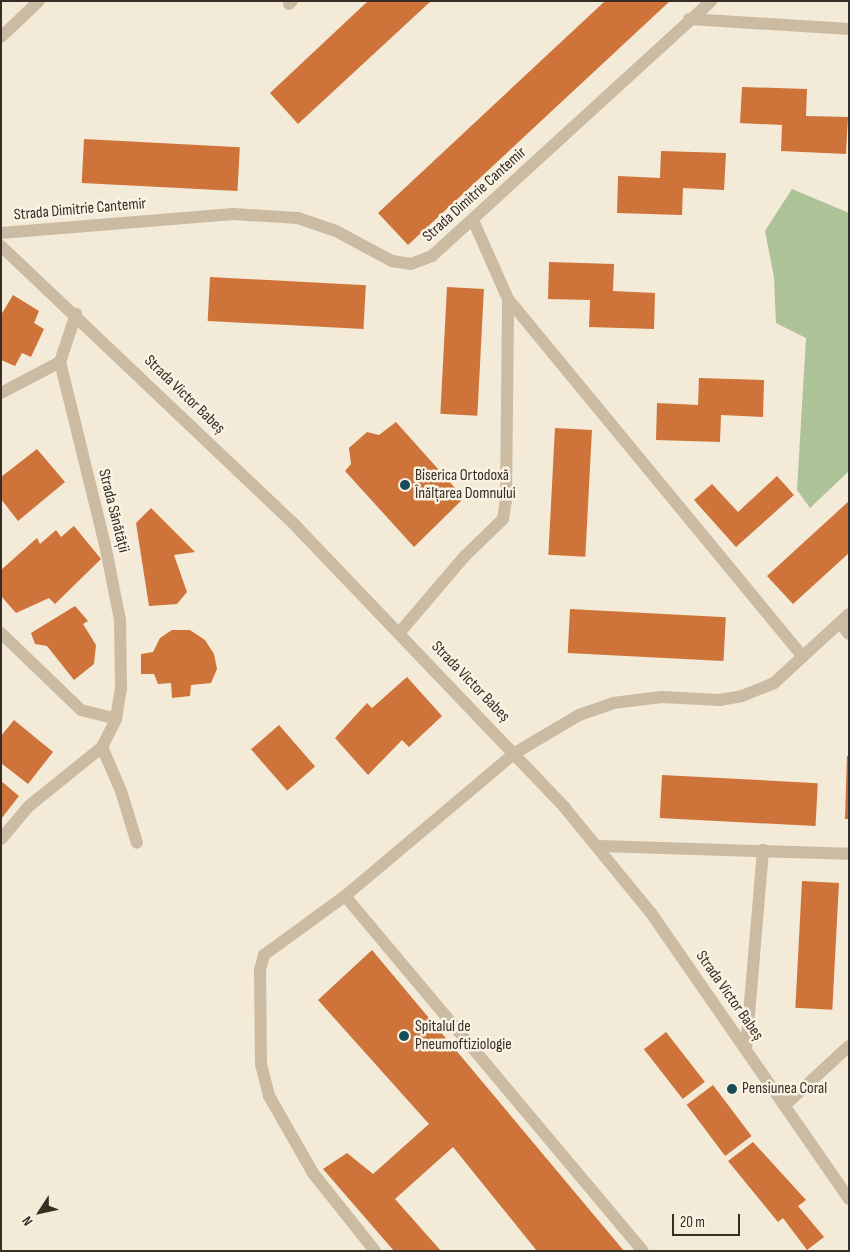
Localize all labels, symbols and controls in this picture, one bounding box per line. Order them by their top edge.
street label: Strada Dimitrie Cantemir [419,143,531,247]
street label: Strada Dimitrie Cantemir [13,195,147,225]
street label: Strada Victor Babeș [140,352,228,438]
place label: Biserica Ortodoxă Înălțarea Domnului [415,466,516,504]
street label: Strada Sănătății [93,467,133,555]
marker: Biserica Ortodoxă Înălțarea Domnului [399,479,411,491]
street label: Strada Victor Babeș [427,638,513,726]
street label: Strada Victor Babeș [691,948,767,1044]
place label: Spitalul de Pneumoftiziologie [415,1017,512,1055]
marker: Spitalul de Pneumoftiziologie [397,1029,411,1043]
place label: Pensiunea Coral [742,1079,827,1099]
marker: Pensiunea Coral [726,1083,738,1095]
north arrow [15,1187,65,1237]
scale bar [675,1204,742,1236]
text: N [18,1213,36,1229]
text: 20 m [680,1213,705,1232]

